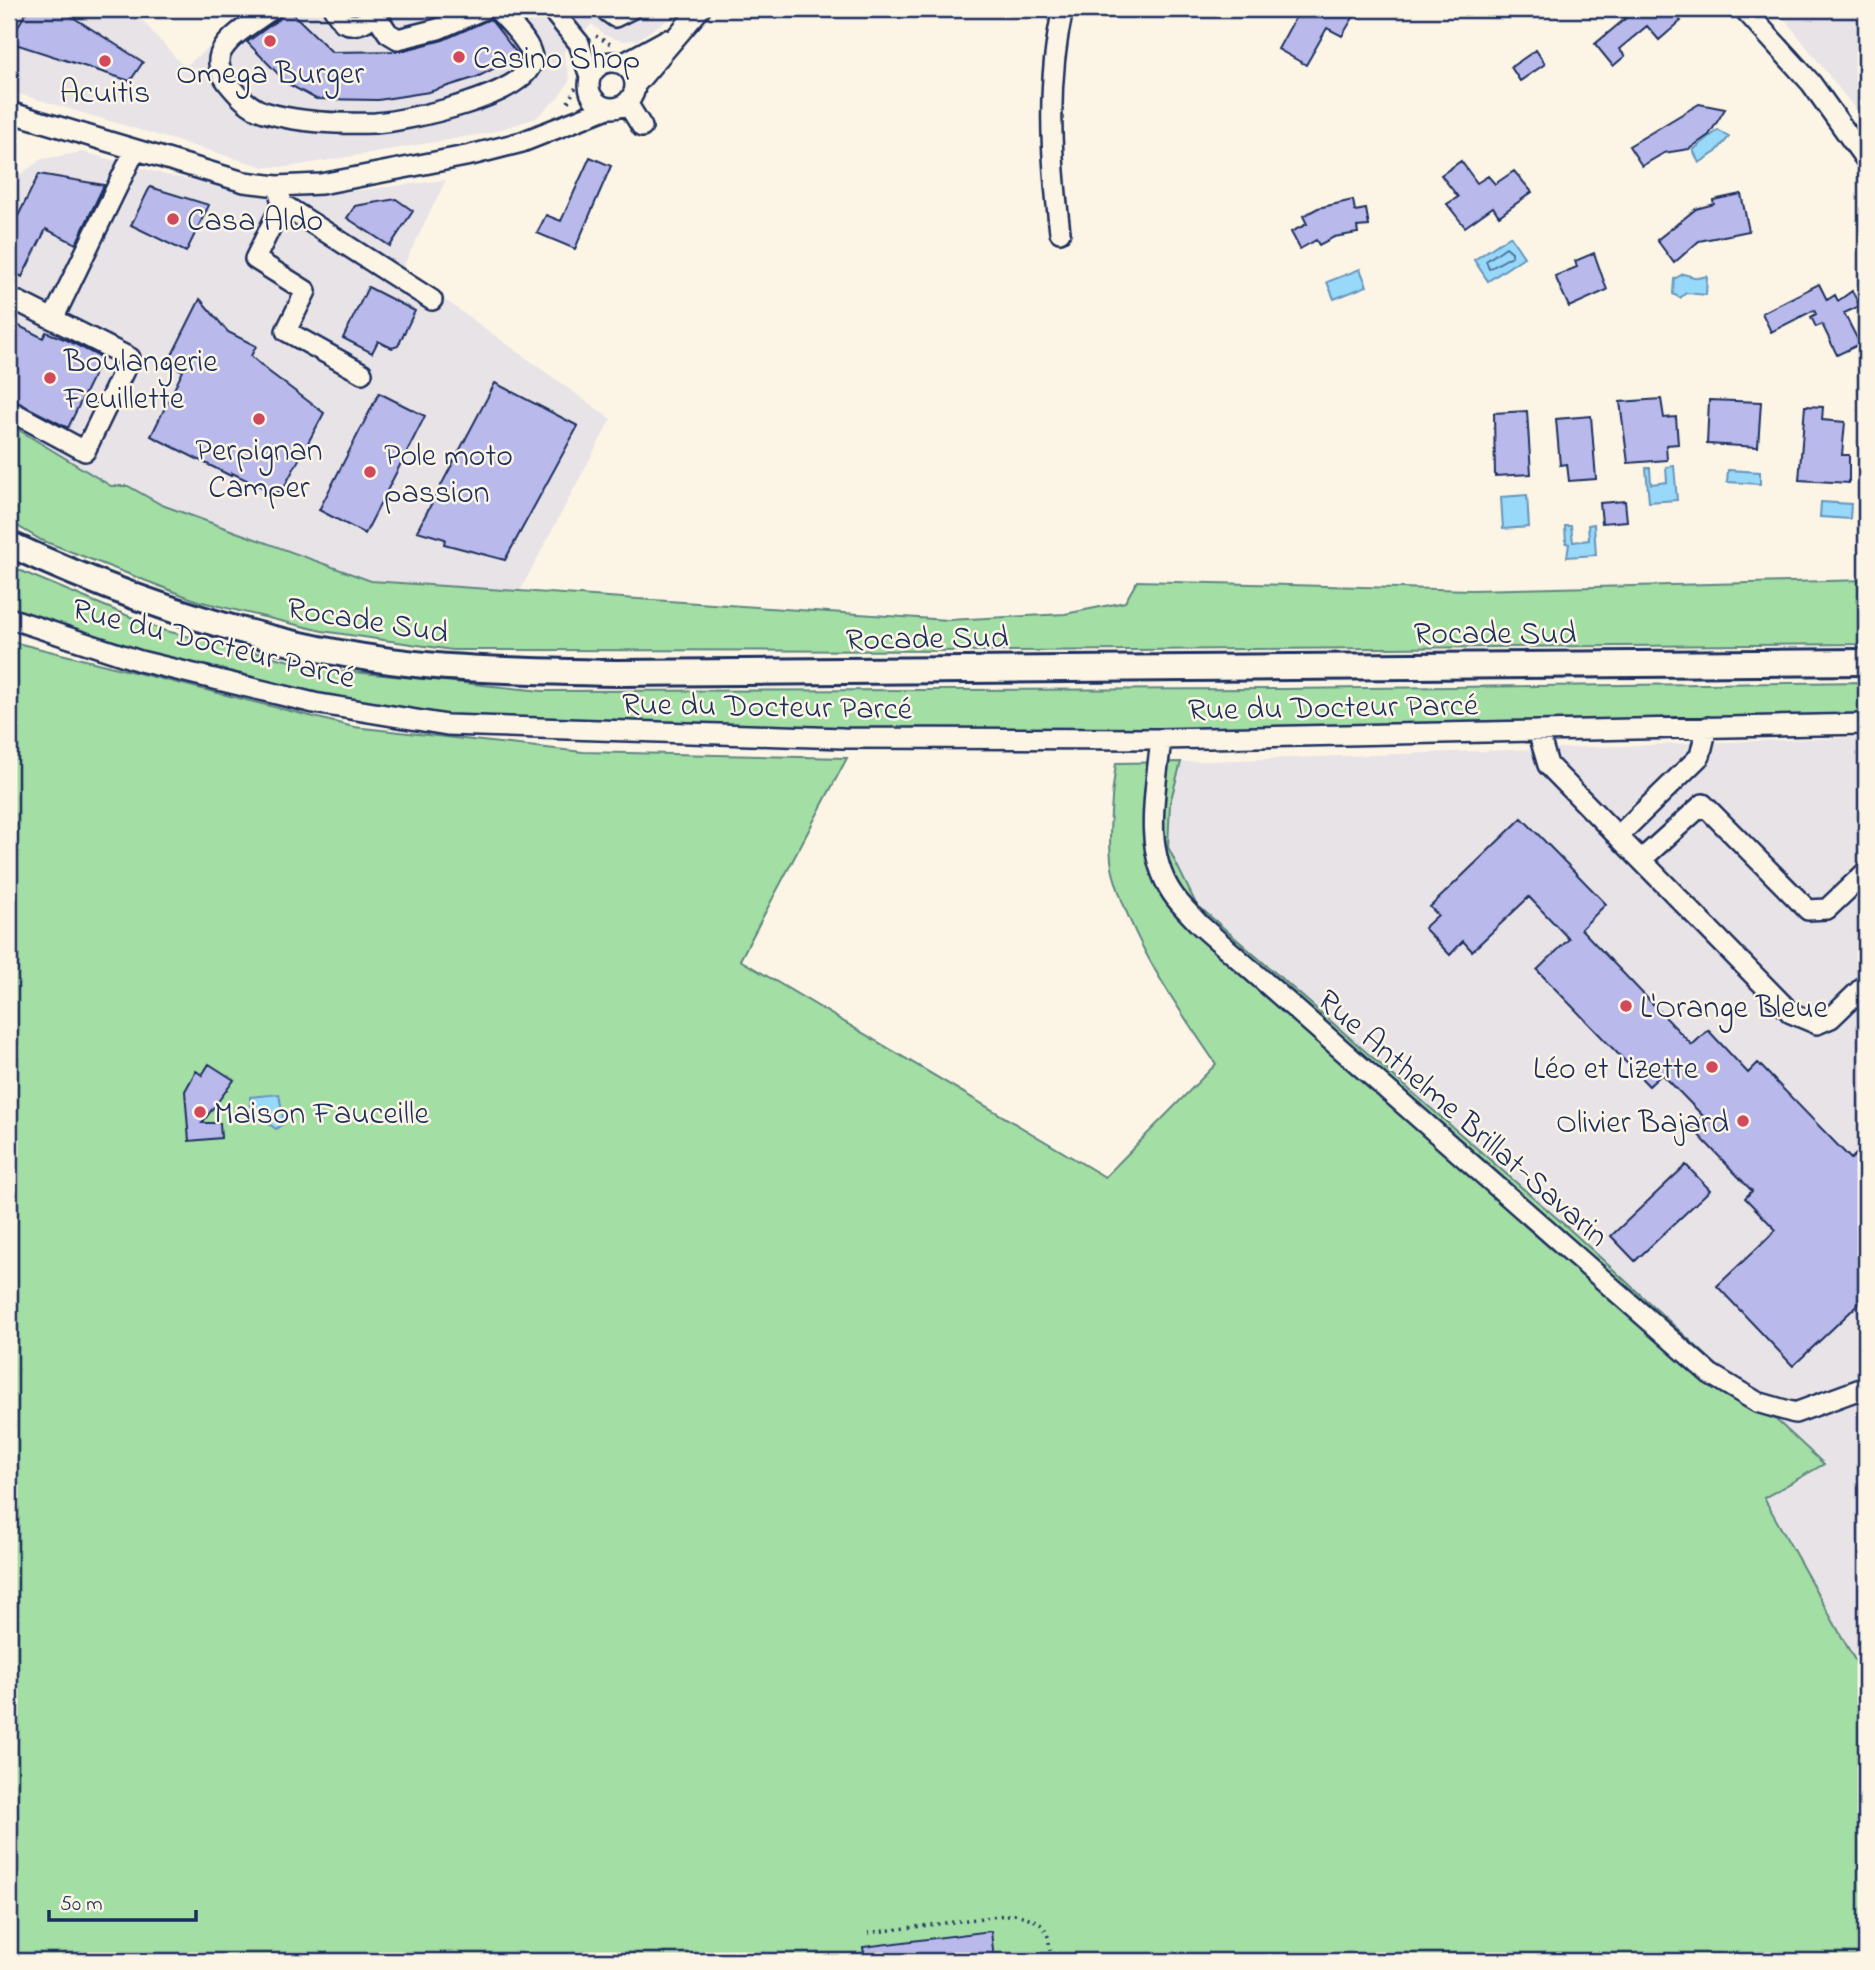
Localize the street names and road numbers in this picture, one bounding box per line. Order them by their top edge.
street label: Rue du Docteur Parcé [67,587,360,703]
street label: Rocade Sud [283,587,452,658]
street label: Rocade Sud [1414,612,1576,659]
street label: Rocade Sud [845,616,1009,665]
street label: Rue du Docteur Parcé [621,682,913,735]
street label: Rue du Docteur Parcé [1188,683,1479,736]
street label: Rue Anthelme Brillat-Savarin [1305,979,1618,1260]

